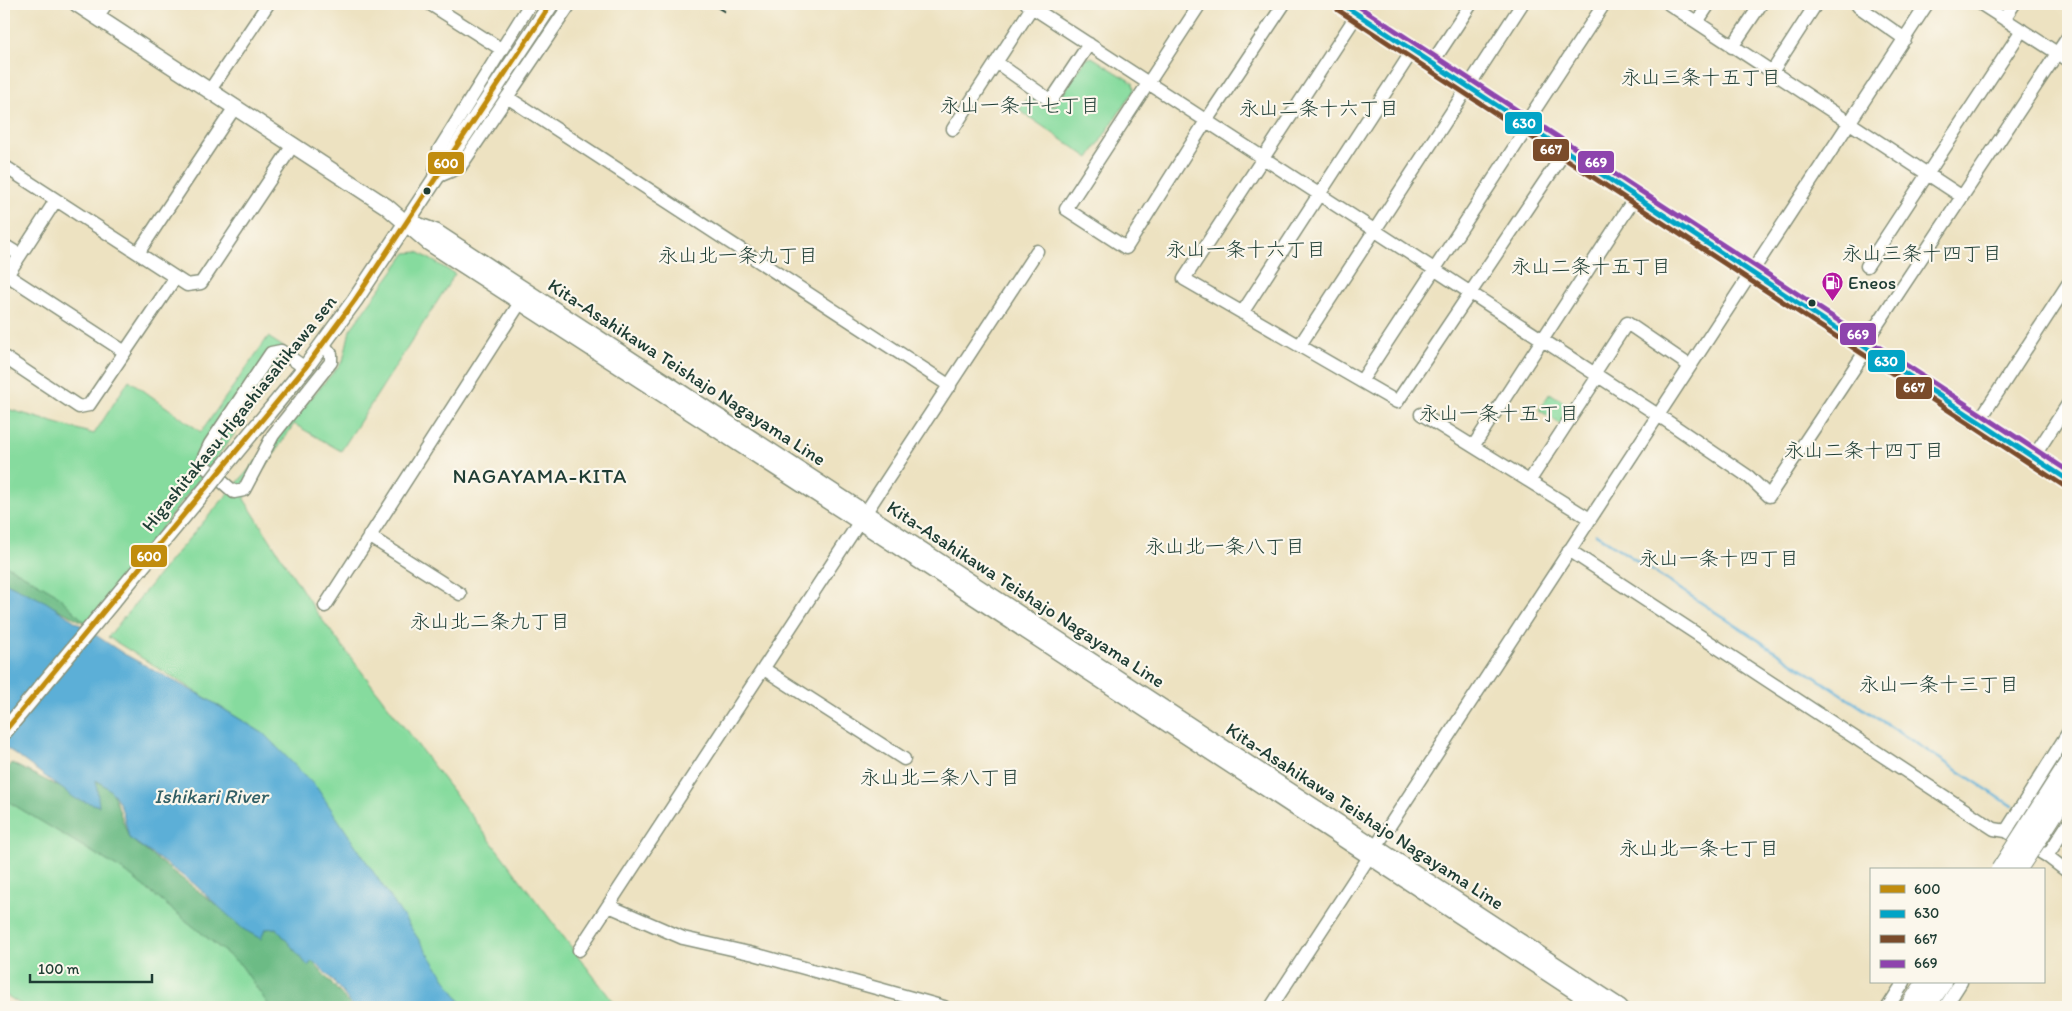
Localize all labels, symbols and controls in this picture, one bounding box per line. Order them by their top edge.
district label: 永山三条十五丁目 [1621,65,1781,89]
district label: 永山一条十七丁目 [940,93,1100,117]
district label: 永山二条十六丁目 [1239,96,1399,120]
line badge: 630 [1504,111,1543,135]
text: 630 [1512,115,1536,132]
line badge: 667 [1532,138,1570,162]
text: 667 [1540,141,1562,158]
line badge: 669 [1577,150,1615,174]
line badge: 600 [427,151,465,175]
text: 669 [1585,154,1607,171]
text: 600 [434,155,459,172]
unlabelled marker [422,186,432,196]
district label: 永山一条十六丁目 [1166,237,1326,261]
district label: 永山三条十四丁目 [1842,241,2002,265]
district label: 永山北一条九丁目 [658,243,818,267]
district label: 永山二条十五丁目 [1511,254,1671,278]
fuel station icon: Eneos [1820,270,1844,301]
place label: Eneos [1848,271,1896,294]
street label: Kita-Asahikawa Teishajo Nagayama Line [544,273,830,471]
street label: Higashitakasu Higashiasahikawa sen [136,290,342,536]
unlabelled marker [1807,298,1817,308]
line badge: 669 [1839,322,1877,346]
text: 669 [1847,326,1869,343]
line badge: 630 [1867,349,1906,373]
text: 630 [1874,353,1898,370]
line badge: 667 [1895,376,1933,400]
text: 667 [1903,379,1925,396]
district label: 永山一条十五丁目 [1419,401,1579,425]
district label: 永山二条十四丁目 [1784,438,1944,462]
district label: NAGAYAMA-KITA [452,463,628,488]
street label: Kita-Asahikawa Teishajo Nagayama Line [883,495,1169,693]
district label: 永山北一条八丁目 [1145,534,1305,558]
line badge: 600 [130,544,168,568]
district label: 永山一条十四丁目 [1639,546,1799,570]
text: 600 [137,548,162,565]
district label: 永山北二条九丁目 [410,609,570,633]
district label: 永山一条十三丁目 [1859,672,2019,696]
street label: Kita-Asahikawa Teishajo Nagayama Line [1222,717,1508,915]
district label: 永山北二条八丁目 [860,765,1020,789]
water label: Ishikari River [154,784,270,808]
district label: 永山北一条七丁目 [1619,836,1779,860]
legend [1870,868,2044,984]
text: 600 [1914,880,1940,898]
text: 630 [1914,904,1939,922]
text: 667 [1914,930,1938,948]
scale bar [30,951,152,983]
text: 669 [1914,954,1938,972]
text: 100 m [38,960,80,978]

